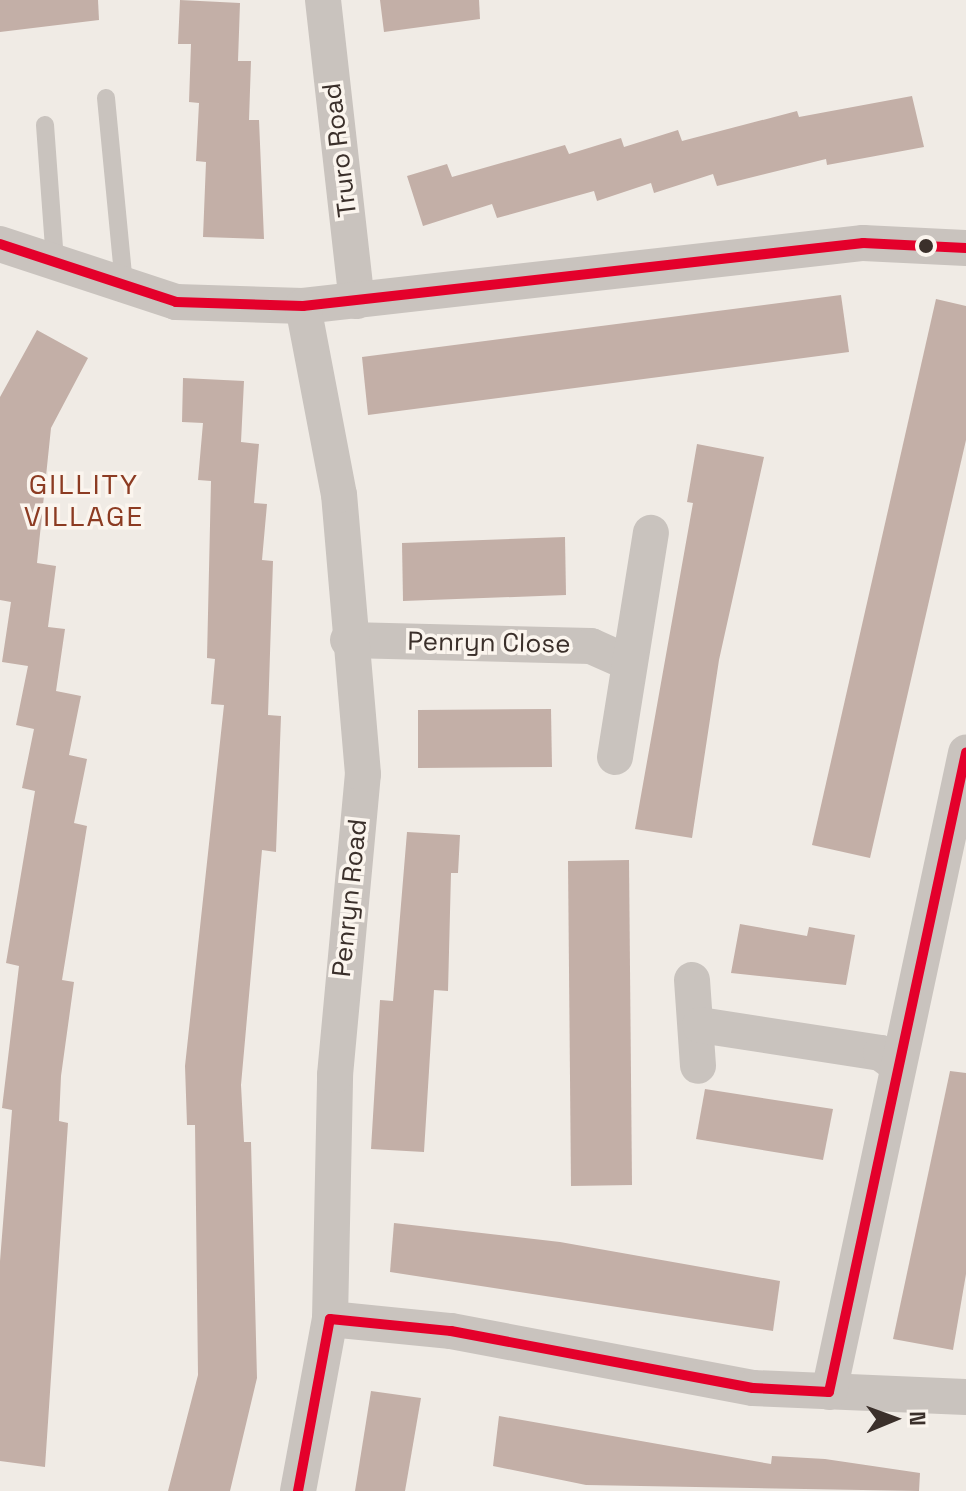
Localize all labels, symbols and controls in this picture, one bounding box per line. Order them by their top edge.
street label: Truro Road [316,81,364,219]
unlabelled marker [918,238,934,254]
district label: GILLITY VILLAGE [24,467,144,533]
street label: Penryn Close [407,626,571,660]
street label: Penryn Road [326,817,374,979]
north arrow [854,1379,934,1459]
text: N [904,1411,932,1426]

